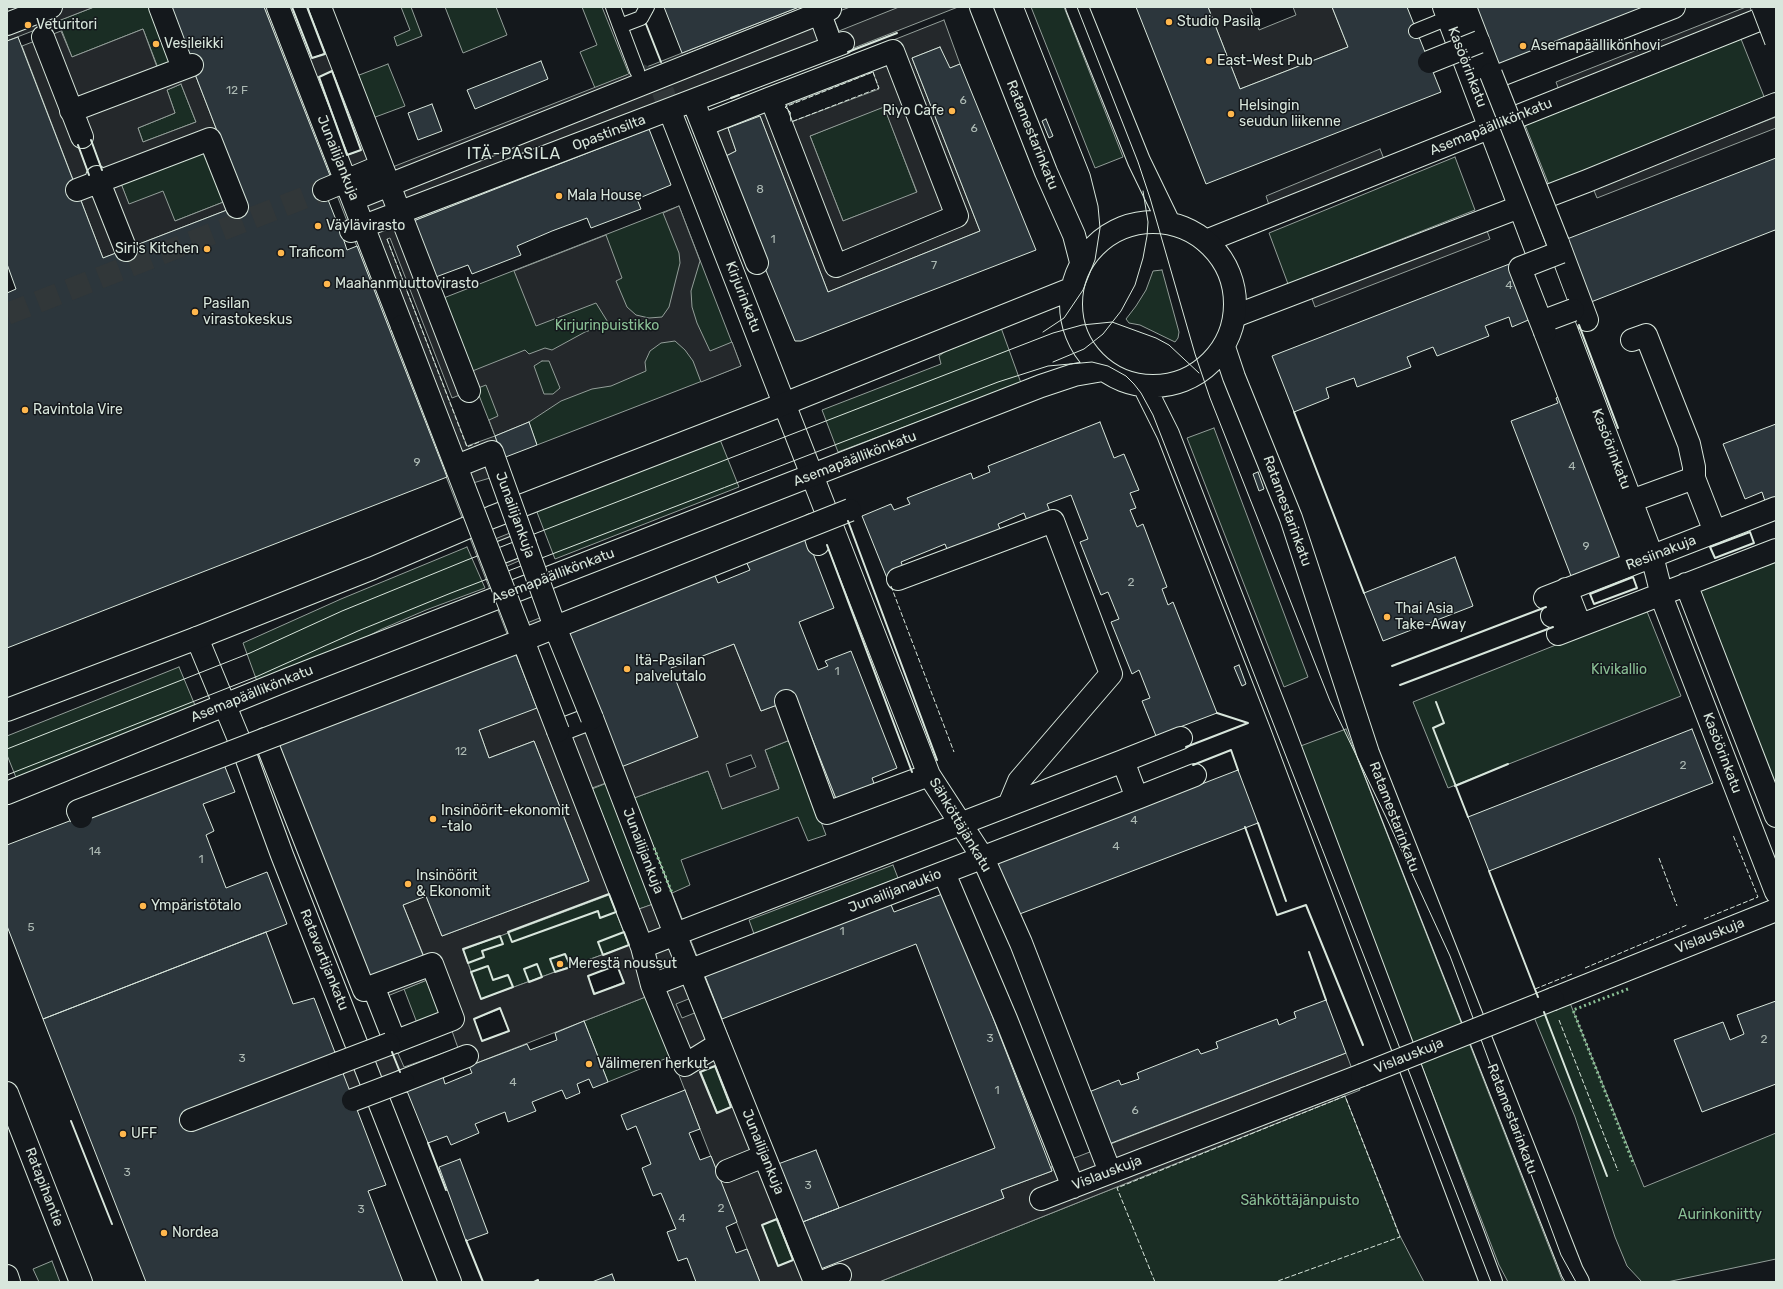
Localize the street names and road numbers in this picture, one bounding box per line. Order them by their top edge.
street label: Kasöörinkatu [1444,24,1490,110]
street label: Ratamestarinkatu [1002,78,1062,192]
street label: Asemapäällikönkatu [1427,95,1555,159]
street label: Opastinsilta [570,111,648,155]
street label: Junailijankuja [313,113,363,203]
street label: Kirjurinkatu [722,259,764,335]
street label: Kasöörinkatu [1588,406,1634,492]
street label: Asemapäällikönkatu [791,428,919,490]
street label: Ratamestarinkatu [1259,453,1315,569]
street label: Junailijankuja [492,470,538,560]
street label: Resiinakuja [1623,532,1699,574]
street label: Asemapäällikönkatu [489,545,617,607]
street label: Asemapäällikönkatu [188,662,316,726]
street label: Kasöörinkatu [1699,710,1745,796]
street label: Ratamestarinkatu [1365,760,1423,874]
street label: Sähköttäjänkatu [925,775,995,875]
street label: Junailijankuja [619,806,667,896]
street label: Junailijanaukio [846,866,944,916]
street label: Ratavartijankatu [296,907,352,1013]
street label: Vislauskuja [1673,914,1747,958]
street label: Vislauskuja [1372,1034,1446,1078]
street label: Ratamestarinkatu [1483,1062,1541,1176]
street label: Junailijankuja [738,1107,788,1197]
street label: Ratapihantie [21,1145,67,1229]
street label: Vislauskuja [1070,1152,1144,1194]

